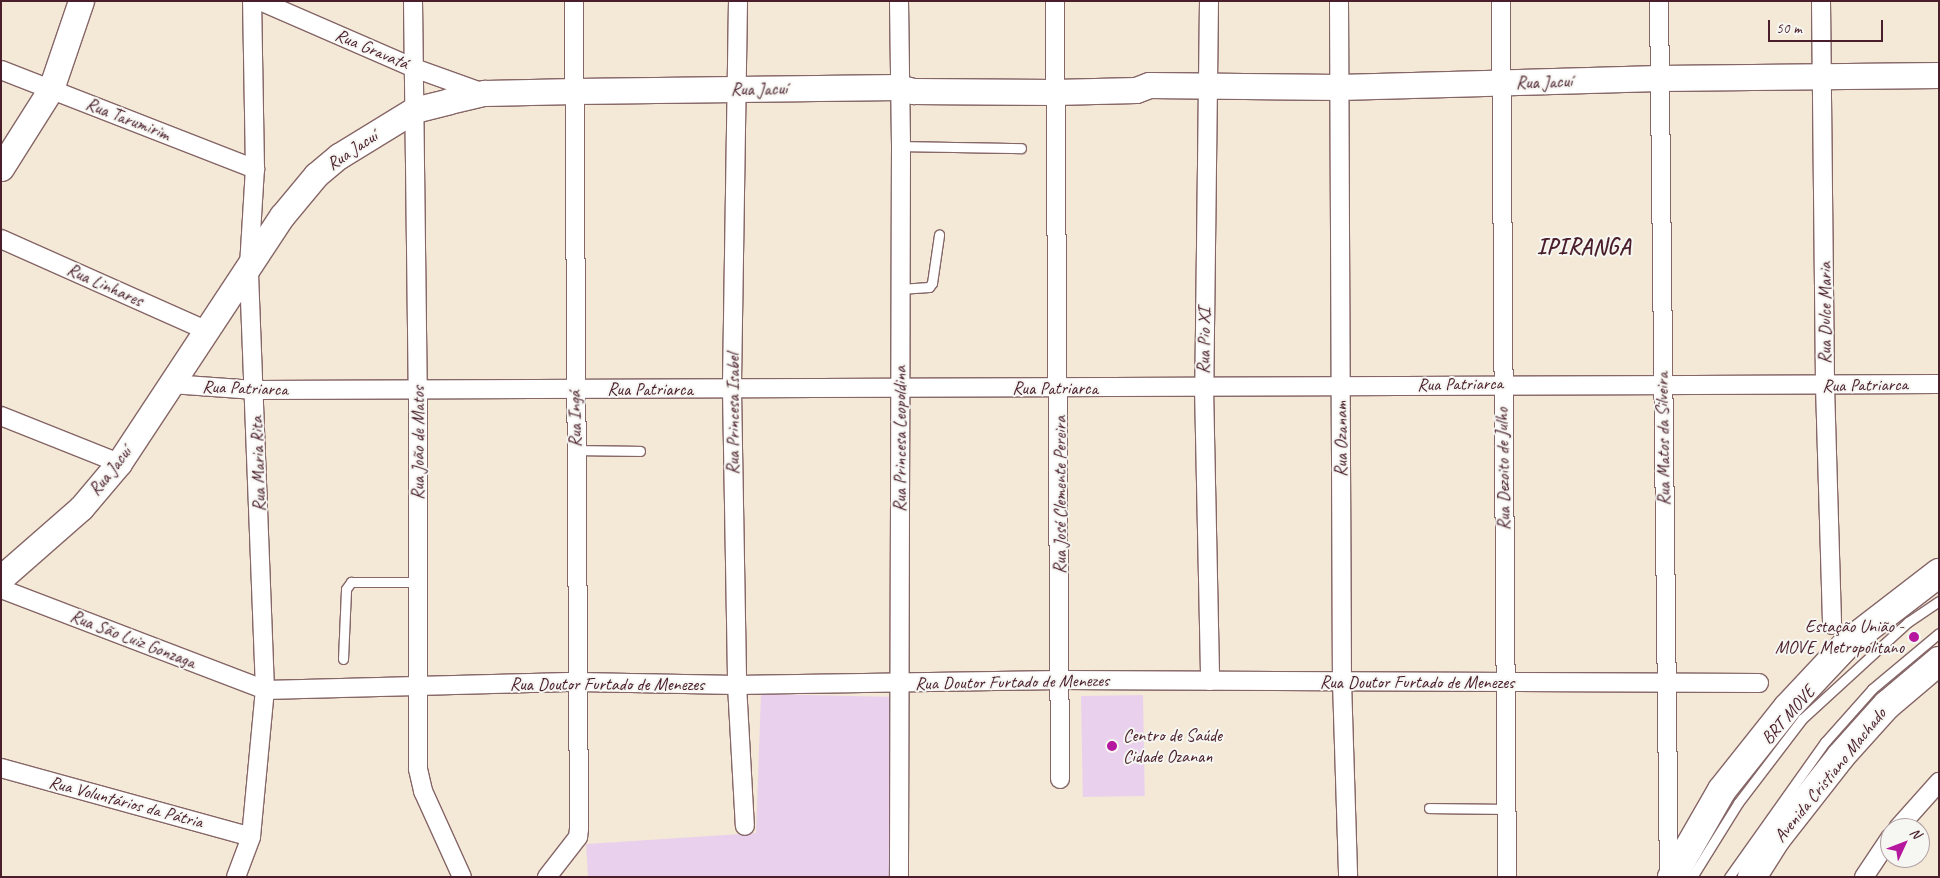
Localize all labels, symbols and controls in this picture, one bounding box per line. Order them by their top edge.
scale bar [1770,10,1885,42]
text: 50 m [1776,19,1802,38]
street label: Rua Gravatá [332,24,412,74]
street label: Rua Jacuí [1515,70,1573,94]
street label: Rua Jacuí [730,78,788,100]
street label: Rua Tarumirim [82,93,174,145]
street label: Rua Jacuí [322,125,382,175]
district label: IPIRANGA [1537,235,1631,261]
street label: Rua Linhares [64,259,146,311]
street label: Rua Dulce Maria [1814,262,1836,364]
street label: Rua Pio XI [1193,308,1215,374]
street label: Rua Princesa Isabel [722,353,744,475]
street label: Rua Princesa Leopoldina [889,366,911,512]
street label: Rua Matos da Silveira [1651,371,1675,507]
street label: Rua Patriarca [1416,372,1504,396]
street label: Rua Patriarca [1821,373,1909,397]
street label: Rua Patriarca [201,376,289,400]
street label: Rua Patriarca [1012,377,1098,399]
street label: Rua Patriarca [607,378,693,400]
street label: Rua João de Matos [407,386,429,500]
street label: Rua Ingá [564,390,586,448]
street label: Rua Ozanam [1330,401,1352,477]
street label: Rua Dezoito de Julho [1491,407,1515,531]
street label: Rua Maria Rita [246,416,270,512]
street label: Rua José Clemente Pereira [1049,416,1071,574]
street label: Rua Jacuí [84,442,136,500]
street label: Rua São Luiz Gonzaga [68,605,198,673]
place label: Estação União - MOVE Metropolitano [1775,616,1904,659]
marker: Estação União - MOVE Metropolitano [1908,631,1920,643]
street label: Rua Doutor Furtado de Menezes [915,670,1109,694]
street label: Rua Doutor Furtado de Menezes [1320,671,1514,693]
street label: Rua Doutor Furtado de Menezes [510,673,704,695]
street label: BRT MOVE [1757,681,1819,749]
street label: Avenida Cristiano Machado [1769,703,1891,847]
place label: Centro de Saúde Cidade Ozanan [1123,725,1222,768]
marker: Centro de Saúde Cidade Ozanan [1105,739,1119,753]
street label: Rua Voluntários da Pátria [46,771,206,833]
north arrow [1880,818,1930,868]
text: N [1906,824,1925,842]

